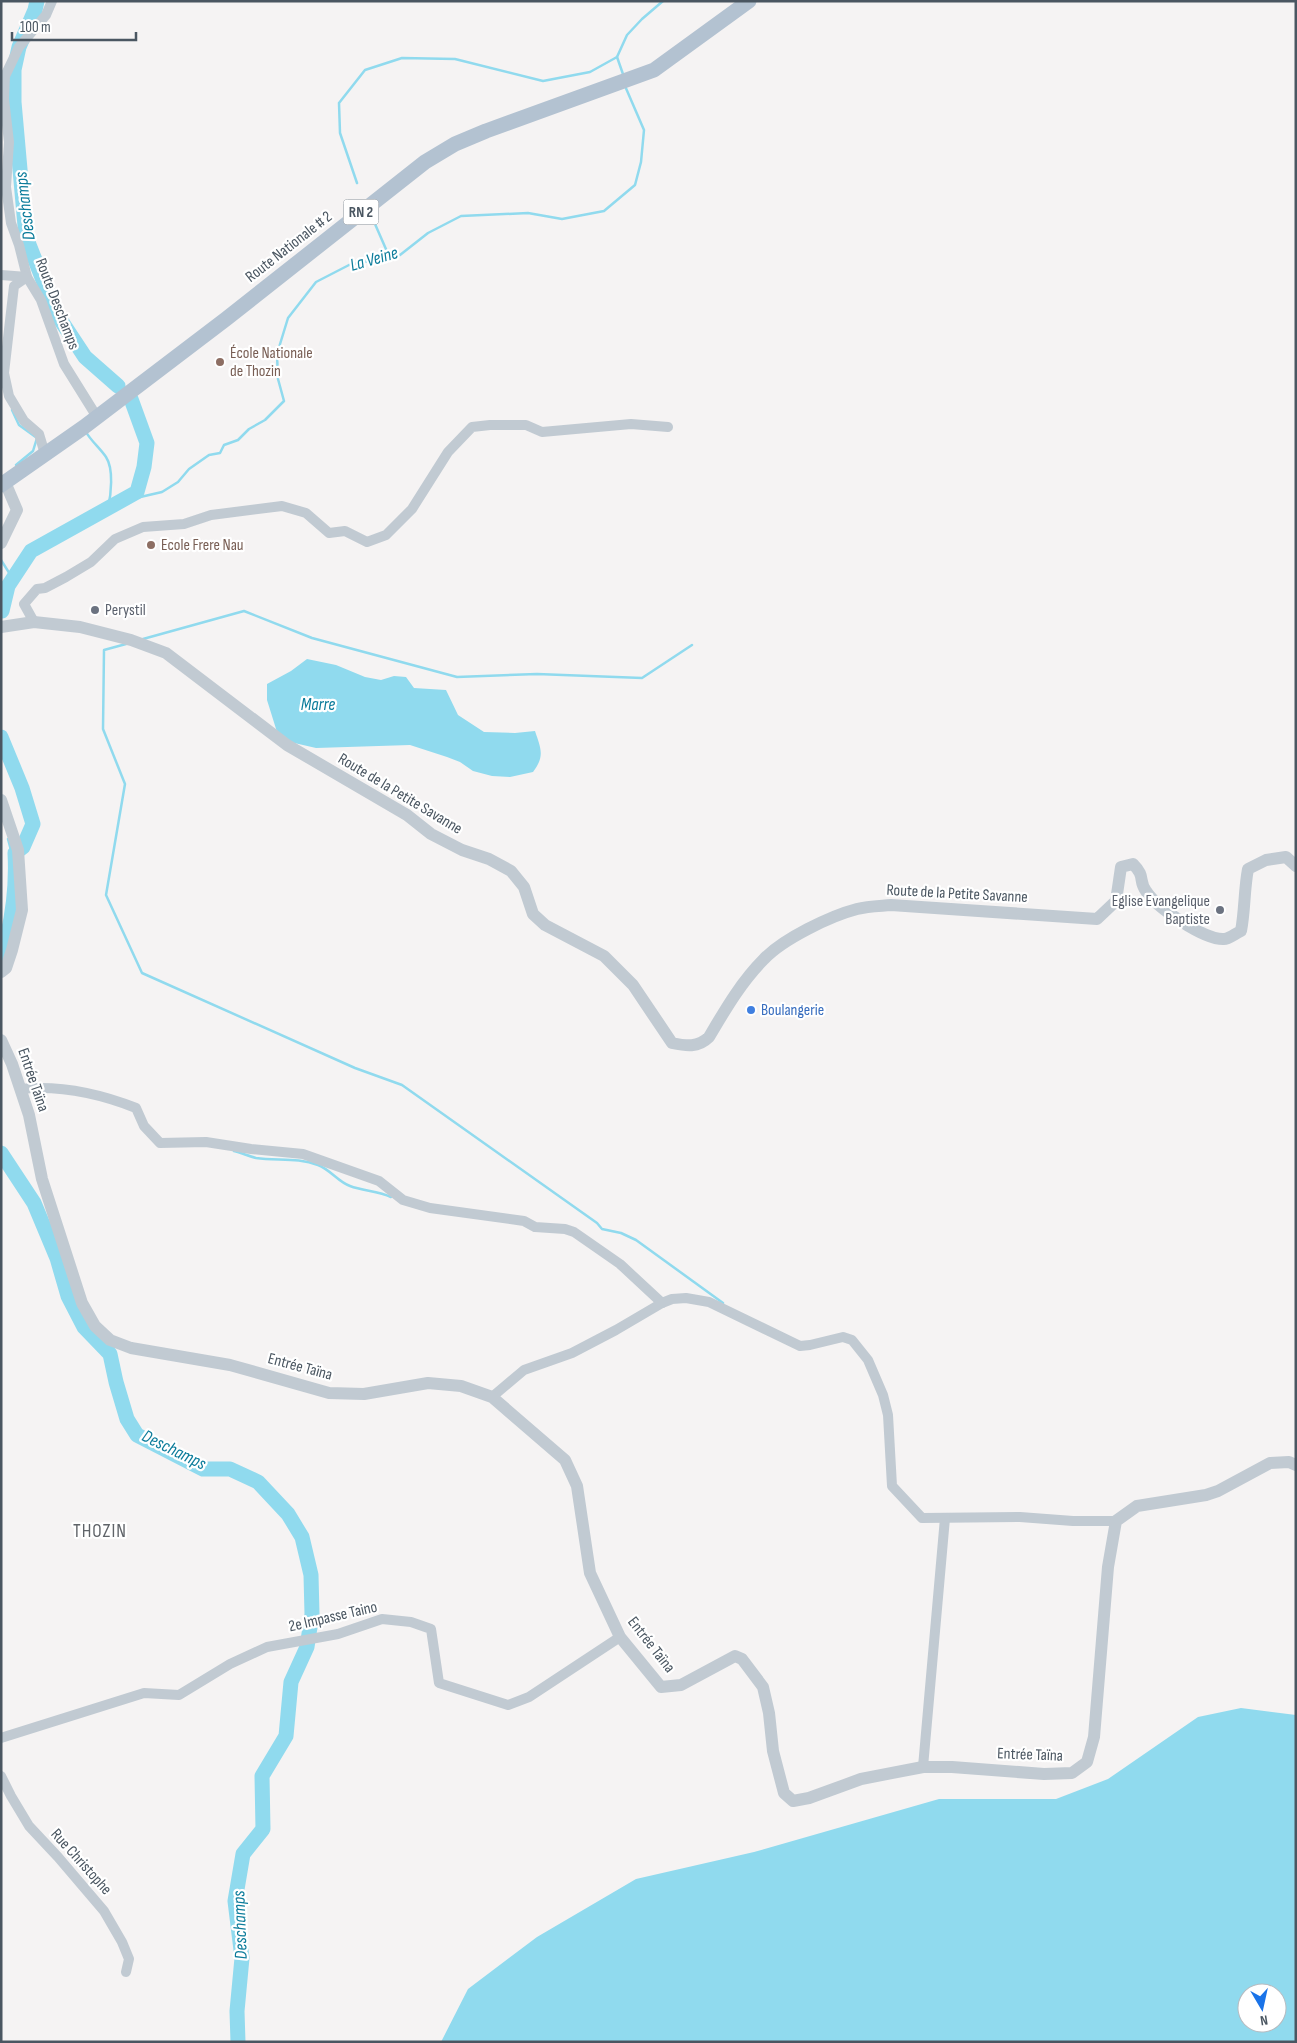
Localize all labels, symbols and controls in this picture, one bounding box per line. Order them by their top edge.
scale bar [12,10,136,42]
text: 100 m [20,18,51,37]
water label: Deschamps [10,170,40,241]
road number: RN 2 [344,200,378,224]
street label: Route Nationale # 2 [242,207,336,287]
water label: La Veine [348,242,400,276]
street label: Route Deschamps [31,256,83,353]
place label: École Nationale de Thozin [230,344,313,381]
marker: École Nationale de Thozin [214,356,226,368]
place label: Ecole Frere Nau [161,536,244,555]
marker: Ecole Frere Nau [145,539,157,551]
place label: Perystil [105,601,146,620]
marker: Perystil [89,604,101,616]
water label: Marre [301,694,335,715]
street label: Route de la Petite Savanne [334,749,466,839]
street label: Route de la Petite Savanne [886,881,1028,907]
place label: Eglise Evangelique Baptiste [1112,892,1210,929]
marker: Eglise Evangelique Baptiste [1214,904,1226,916]
place label: Boulangerie [761,1001,824,1020]
marker: Boulangerie [745,1004,757,1016]
street label: Entrée Taïna [13,1046,53,1114]
street label: Entrée Taïna [266,1349,334,1385]
water label: Deschamps [138,1425,210,1475]
district label: THOZIN [73,1520,127,1543]
street label: 2e Impasse Taino [287,1598,379,1636]
street label: Entrée Taïna [623,1613,679,1677]
street label: Entrée Taïna [997,1744,1063,1766]
street label: Rue Christophe [46,1825,116,1899]
water label: Deschamps [228,1890,252,1960]
north arrow [1237,1983,1287,2033]
text: N [1259,2011,1269,2029]

